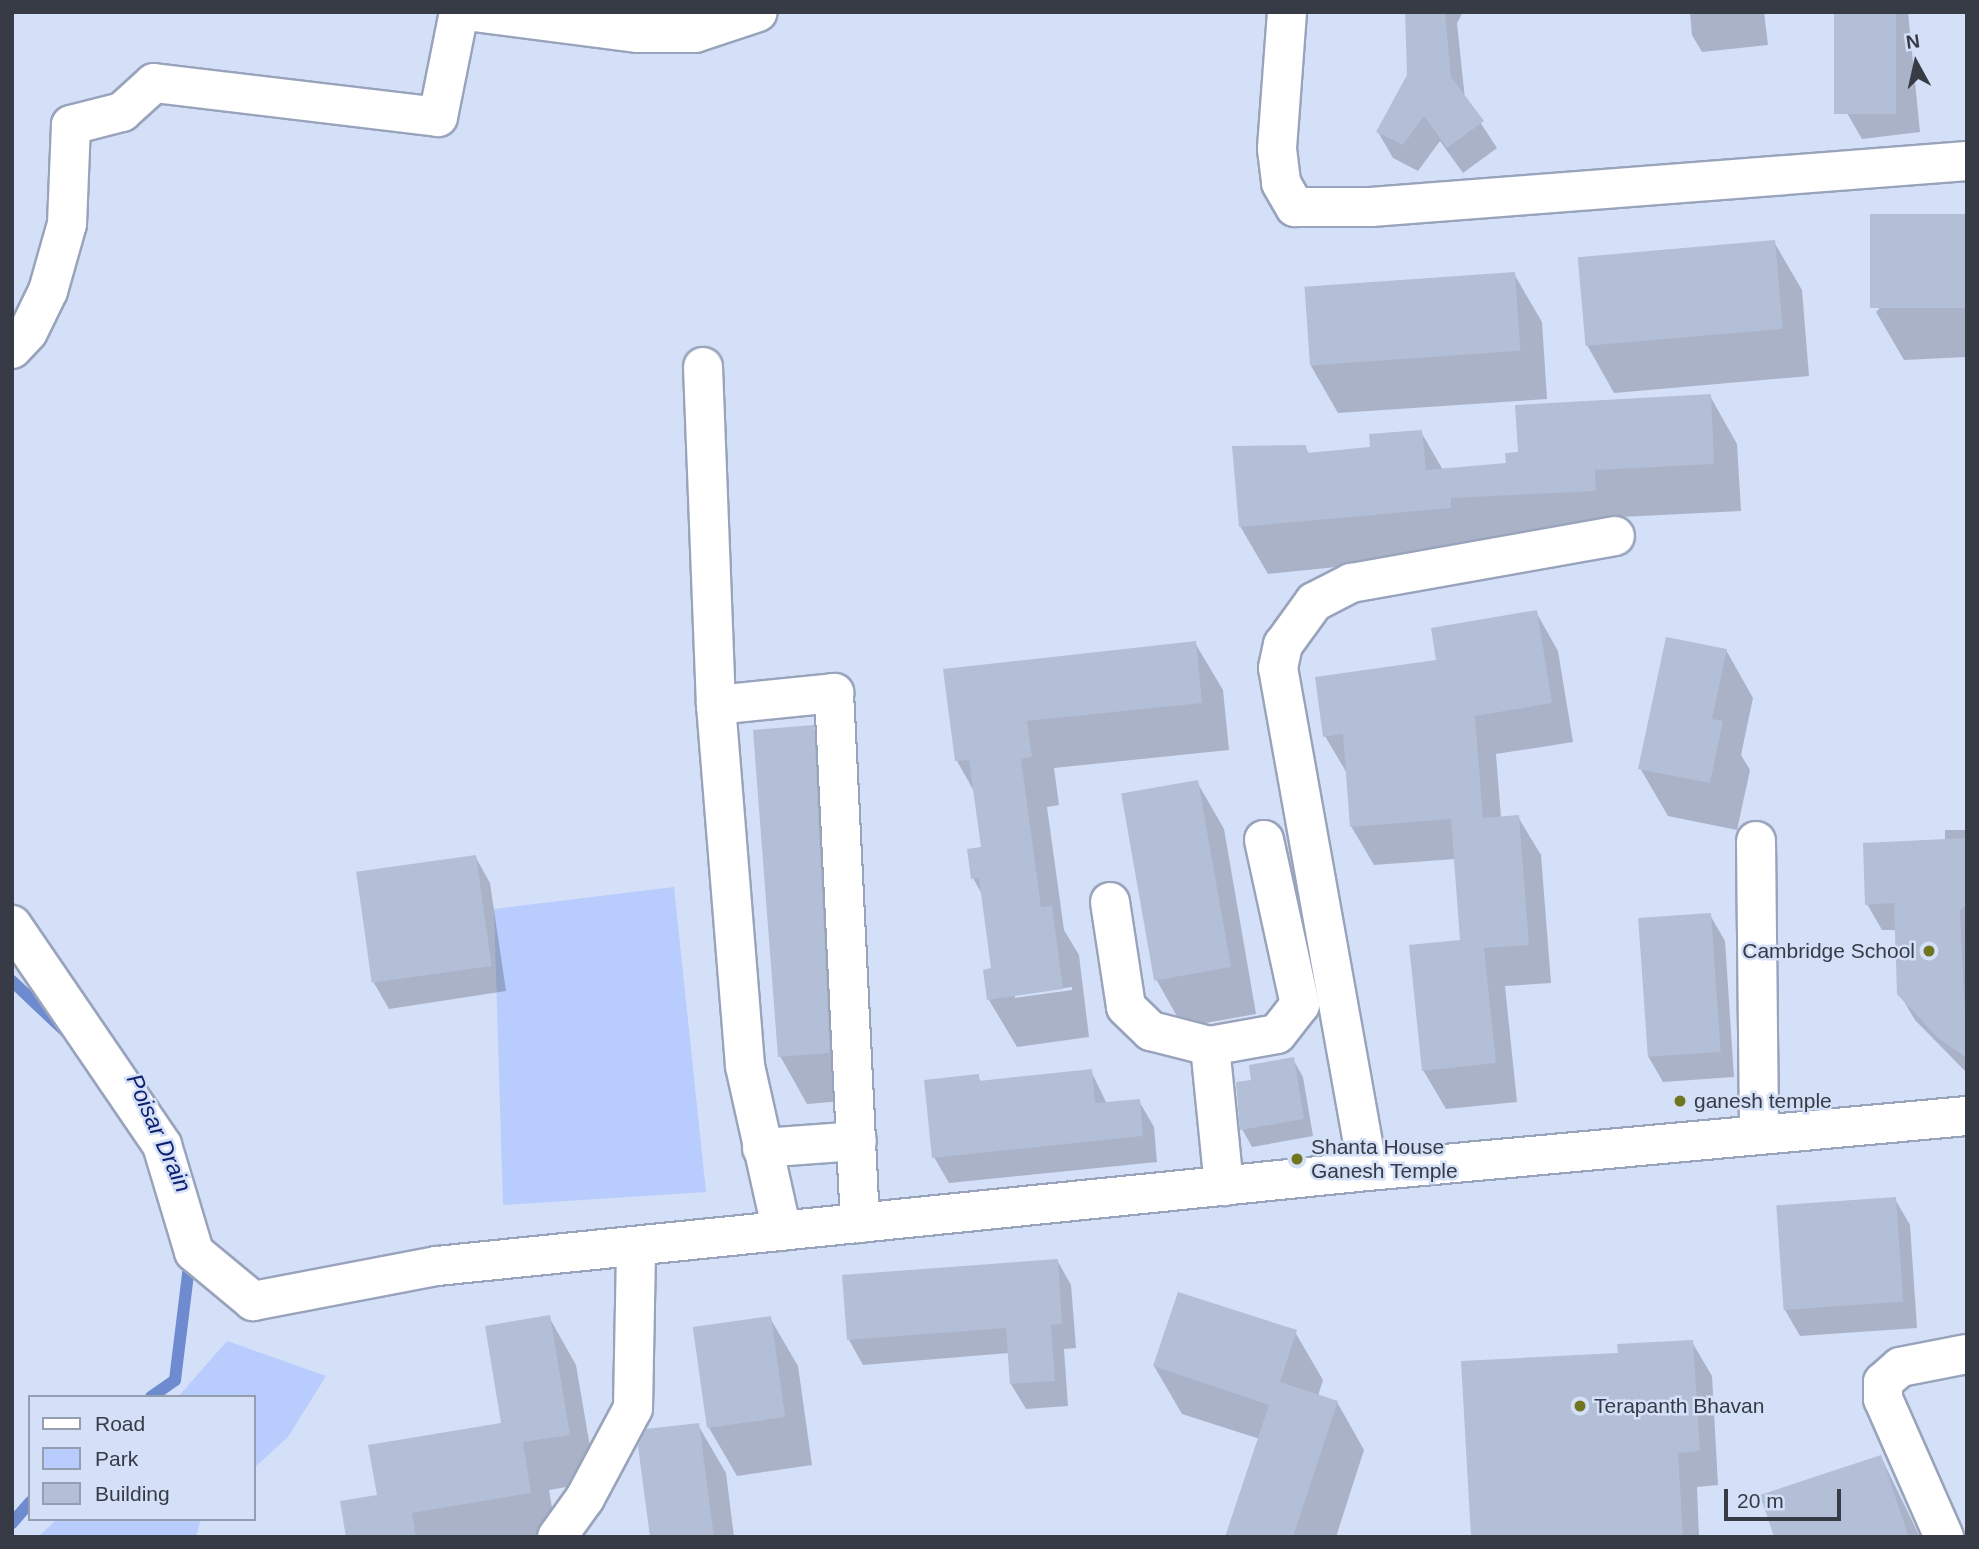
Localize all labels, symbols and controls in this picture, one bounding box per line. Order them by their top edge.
north arrow [1881,28,1951,98]
text: N [1905,30,1921,53]
place label: Cambridge School [1742,938,1915,964]
marker: Cambridge School [1921,943,1937,959]
water label: Poisar Drain [121,1070,197,1196]
place label: ganesh temple [1694,1088,1832,1114]
marker: ganesh temple [1672,1093,1688,1109]
place label: Shanta House Ganesh Temple [1311,1134,1458,1184]
marker: Shanta House Ganesh Temple [1289,1151,1305,1167]
place label: Terapanth Bhavan [1594,1393,1764,1419]
legend [28,1395,256,1521]
marker: Terapanth Bhavan [1572,1398,1588,1414]
text: Road [95,1412,145,1435]
text: Park [95,1447,138,1470]
scale bar [1727,1476,1844,1520]
text: Building [95,1482,170,1505]
text: 20 m [1737,1489,1784,1512]

